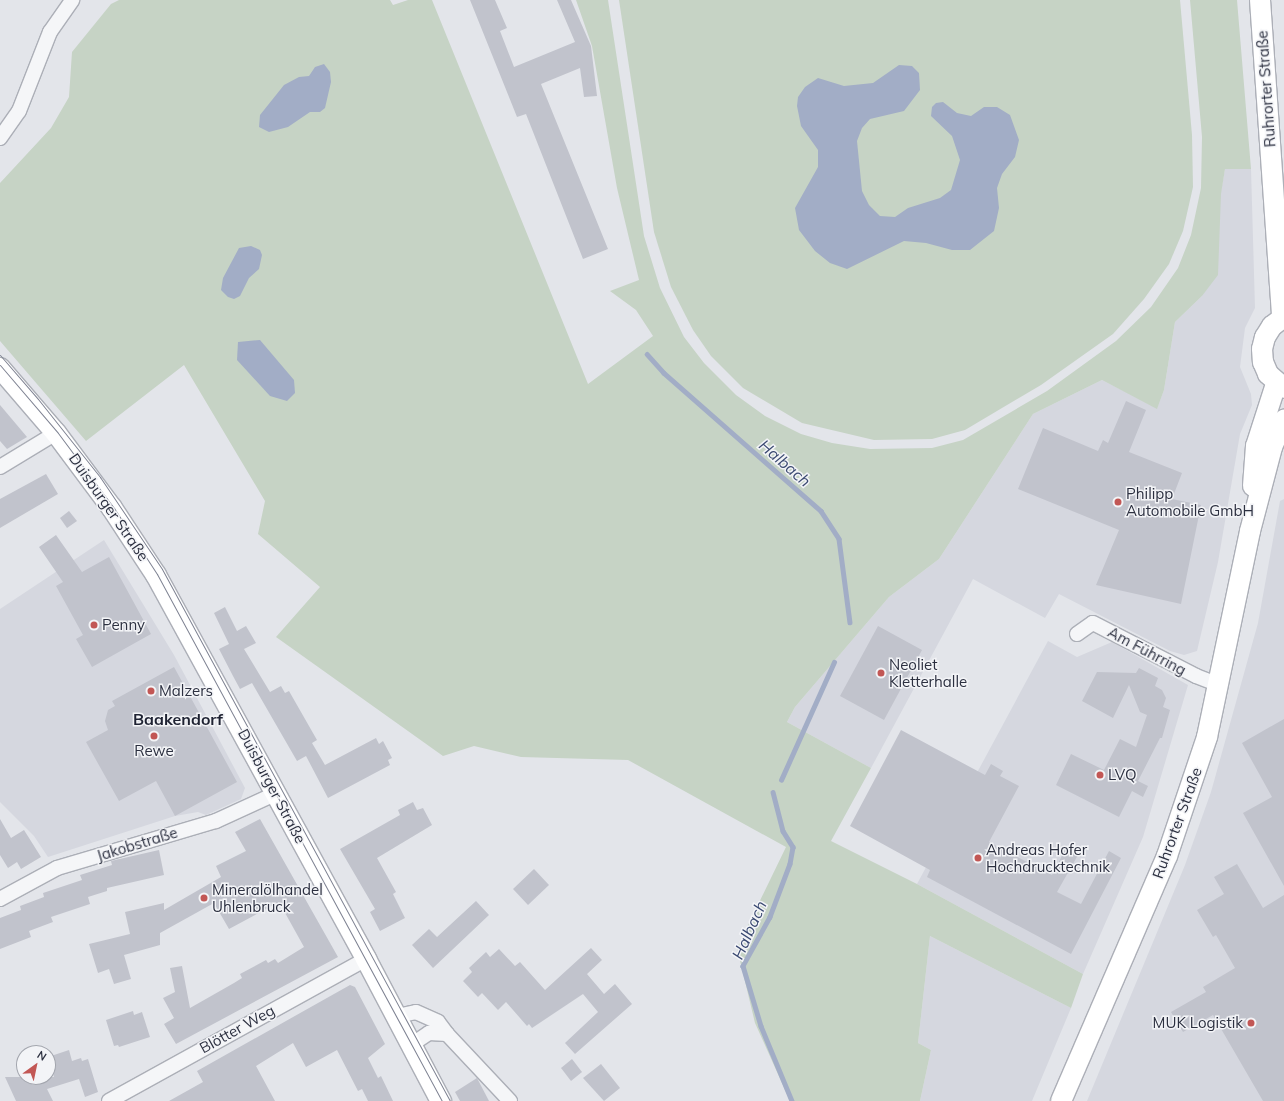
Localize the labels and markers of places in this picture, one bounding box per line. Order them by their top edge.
place label: Philipp Automobile GmbH [1126,484,1254,519]
marker: Philipp Automobile GmbH [1113,497,1123,507]
place label: Penny [102,616,145,634]
marker: Penny [89,620,99,630]
place label: Neoliet Kletterhalle [889,655,967,690]
marker: Neoliet Kletterhalle [876,668,886,678]
place label: Malzers [159,682,213,700]
marker: Malzers [146,686,156,696]
marker: Rewe [149,731,159,741]
place label: Rewe [134,742,174,760]
place label: LVQ [1108,766,1137,784]
marker: LVQ [1095,770,1105,780]
place label: Andreas Hofer Hochdrucktechnik [986,840,1110,875]
marker: Andreas Hofer Hochdrucktechnik [973,853,983,863]
place label: Mineralölhandel Uhlenbruck [212,880,323,915]
marker: Mineralölhandel Uhlenbruck [199,893,209,903]
place label: MUK Logistik [1153,1014,1243,1032]
marker: MUK Logistik [1246,1018,1256,1028]

